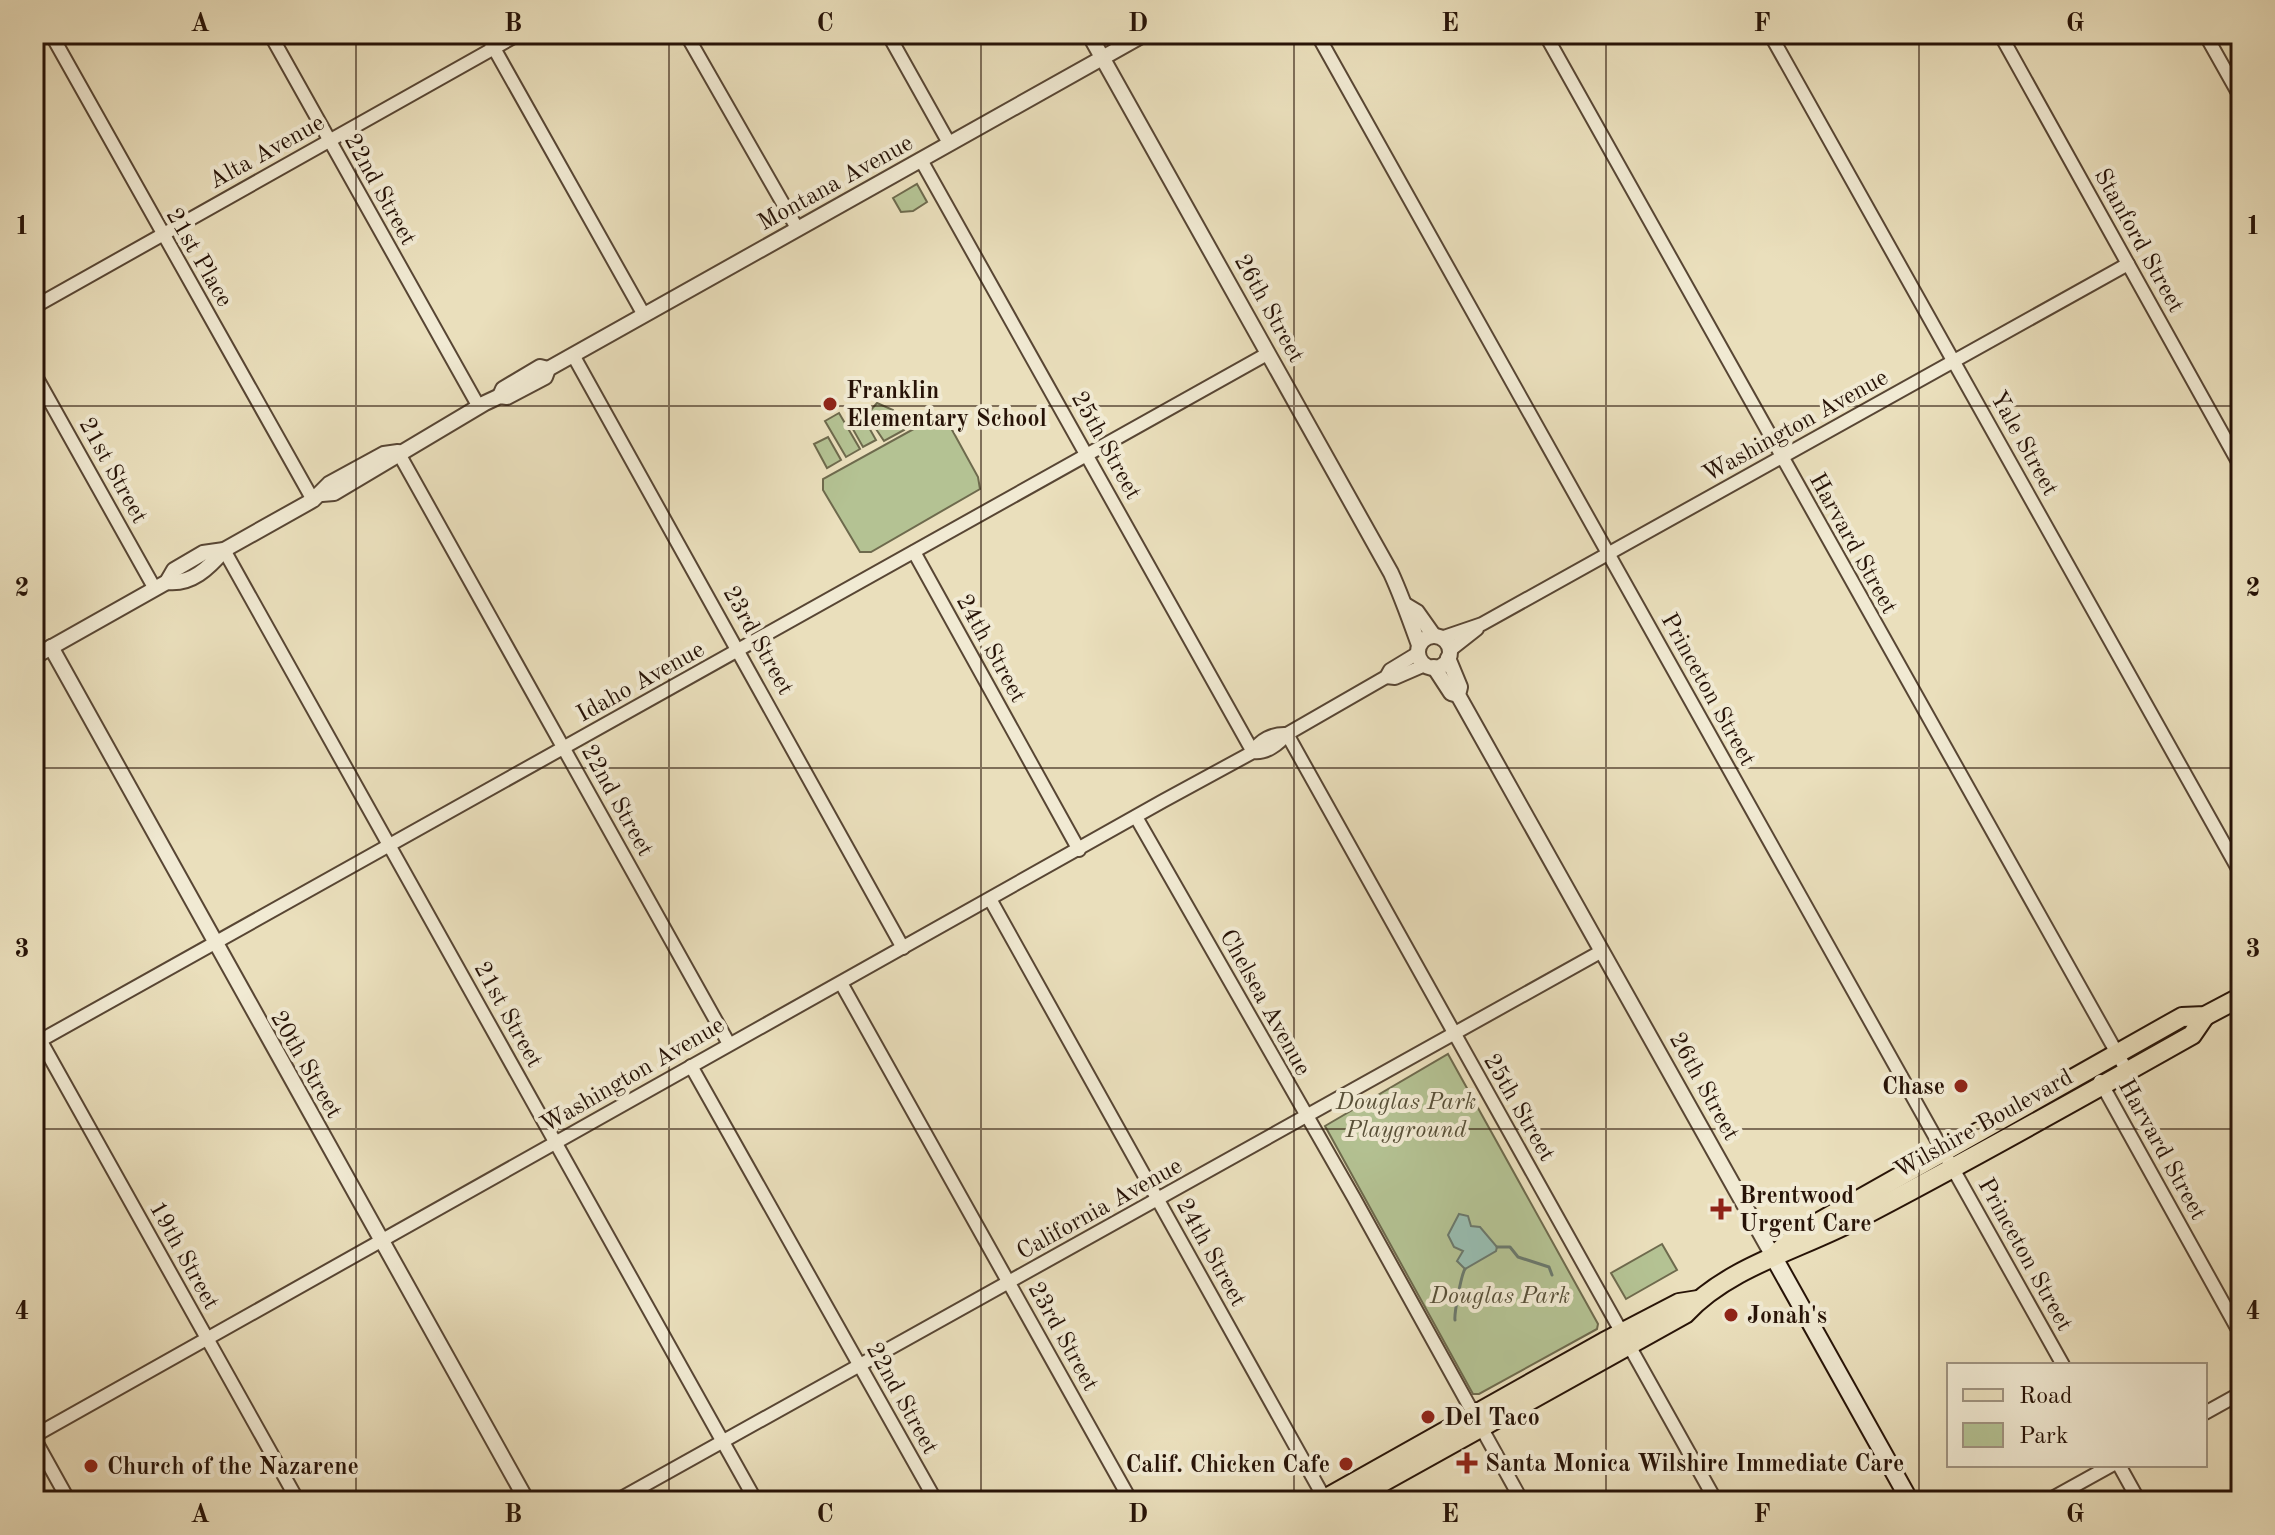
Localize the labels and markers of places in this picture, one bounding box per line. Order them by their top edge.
place label: Franklin Elementary School [846,380,1047,432]
marker: Franklin Elementary School [821,395,839,413]
place label: Chase [1882,1076,1945,1100]
marker: Chase [1952,1077,1970,1095]
place label: Brentwood Urgent Care [1739,1185,1872,1237]
marker: Brentwood Urgent Care [1710,1198,1732,1220]
place label: Jonah's [1747,1305,1827,1329]
marker: Jonah's [1722,1306,1740,1324]
place label: Del Taco [1444,1407,1540,1431]
marker: Del Taco [1419,1408,1437,1426]
marker: Santa Monica Wilshire Immediate Care [1456,1452,1478,1474]
place label: Santa Monica Wilshire Immediate Care [1485,1453,1904,1477]
place label: Calif. Chicken Cafe [1125,1454,1330,1478]
marker: Calif. Chicken Cafe [1337,1455,1355,1473]
place label: Church of the Nazarene [107,1456,359,1480]
marker: Church of the Nazarene [82,1457,100,1475]

